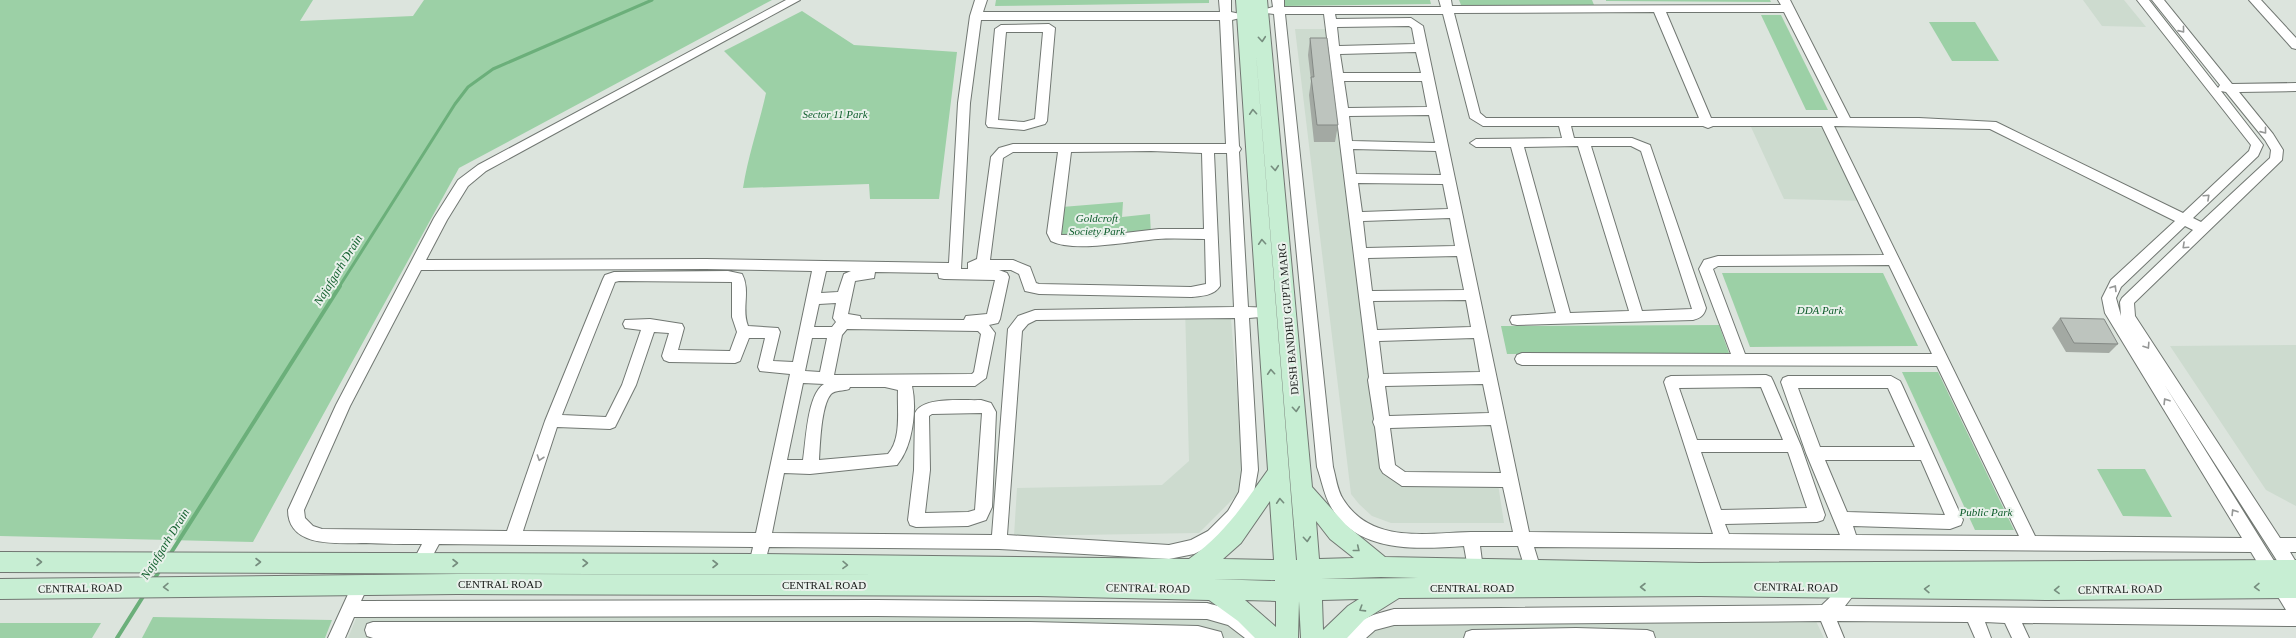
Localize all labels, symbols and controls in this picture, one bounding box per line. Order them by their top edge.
one-way arrow [2178,26,2185,33]
one-way arrow [1258,36,1267,42]
park label: Sector 11 Park [802,108,869,120]
one-way arrow [1248,109,1257,115]
one-way arrow [2260,127,2267,134]
one-way arrow [1271,165,1280,171]
one-way arrow [2202,195,2210,202]
park label: Goldcroft Society Park [1069,212,1126,237]
water label: Najafgarh Drain [310,232,365,309]
one-way arrow [1257,239,1266,245]
one-way arrow [2182,241,2190,248]
street label: DESH BANDHU GUPTA MARG [1275,243,1301,395]
one-way arrow [2110,285,2117,292]
park label: DDA Park [1796,304,1844,316]
one-way arrow [2142,341,2149,348]
one-way arrow [1266,369,1275,375]
one-way arrow [2163,398,2170,405]
one-way arrow [1291,406,1300,412]
one-way arrow [536,455,544,462]
one-way arrow [1276,498,1285,504]
water label: Najafgarh Drain [137,506,192,583]
park label: Public Park [1959,506,2014,518]
one-way arrow [2232,509,2239,516]
one-way arrow [1302,536,1311,542]
one-way arrow [1353,544,1360,551]
one-way arrow [36,558,42,566]
one-way arrow [255,558,261,566]
one-way arrow [452,559,458,567]
one-way arrow [582,559,588,567]
one-way arrow [712,560,718,568]
one-way arrow [842,561,848,569]
street label: CENTRAL ROAD [458,578,542,590]
street label: CENTRAL ROAD [782,579,866,591]
street label: CENTRAL ROAD [1754,580,1838,594]
street label: CENTRAL ROAD [38,581,122,595]
street label: CENTRAL ROAD [1106,581,1190,595]
street label: CENTRAL ROAD [1430,582,1514,594]
street label: CENTRAL ROAD [2078,582,2162,596]
one-way arrow [163,583,169,591]
one-way arrow [1640,583,1646,591]
one-way arrow [2254,583,2260,592]
one-way arrow [1924,585,1930,593]
one-way arrow [2054,586,2060,594]
one-way arrow [1359,604,1366,611]

